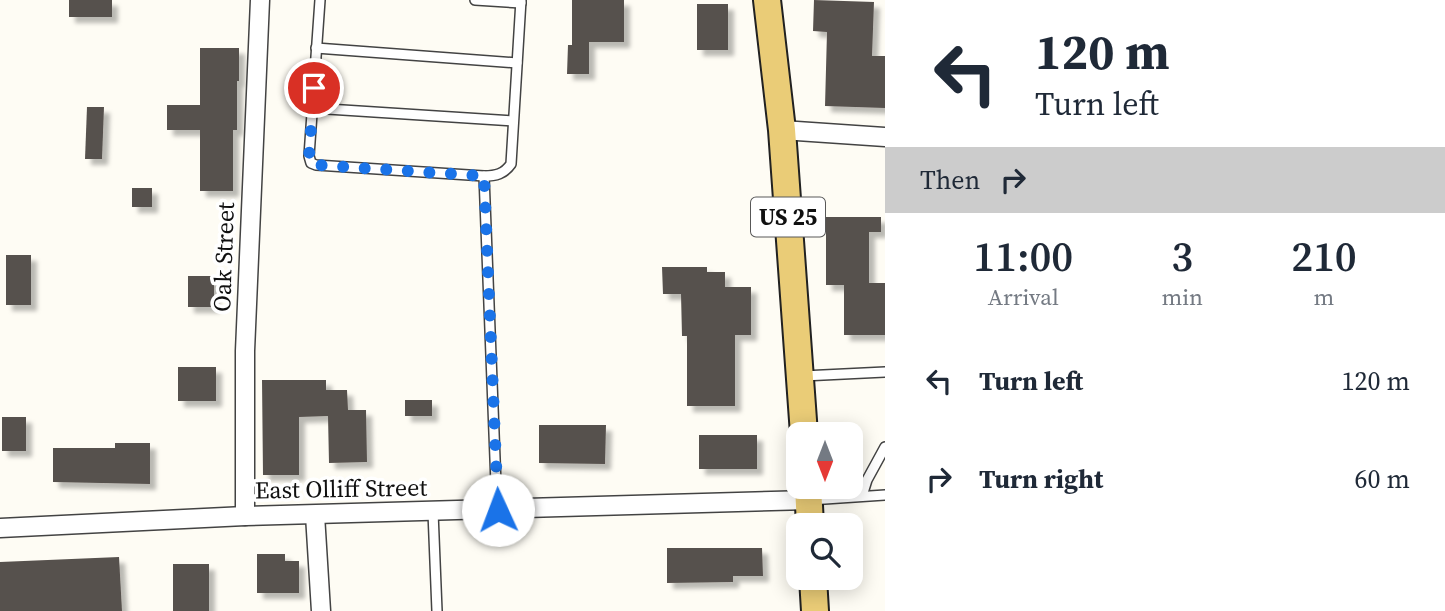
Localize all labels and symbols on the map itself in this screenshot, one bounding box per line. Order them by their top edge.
pin [284,58,344,118]
road number: US 25 [751,198,825,236]
street label: Oak Street [205,201,242,313]
north arrow [786,422,863,499]
street label: East Olliff Street [255,470,428,507]
position arrow [461,473,535,547]

